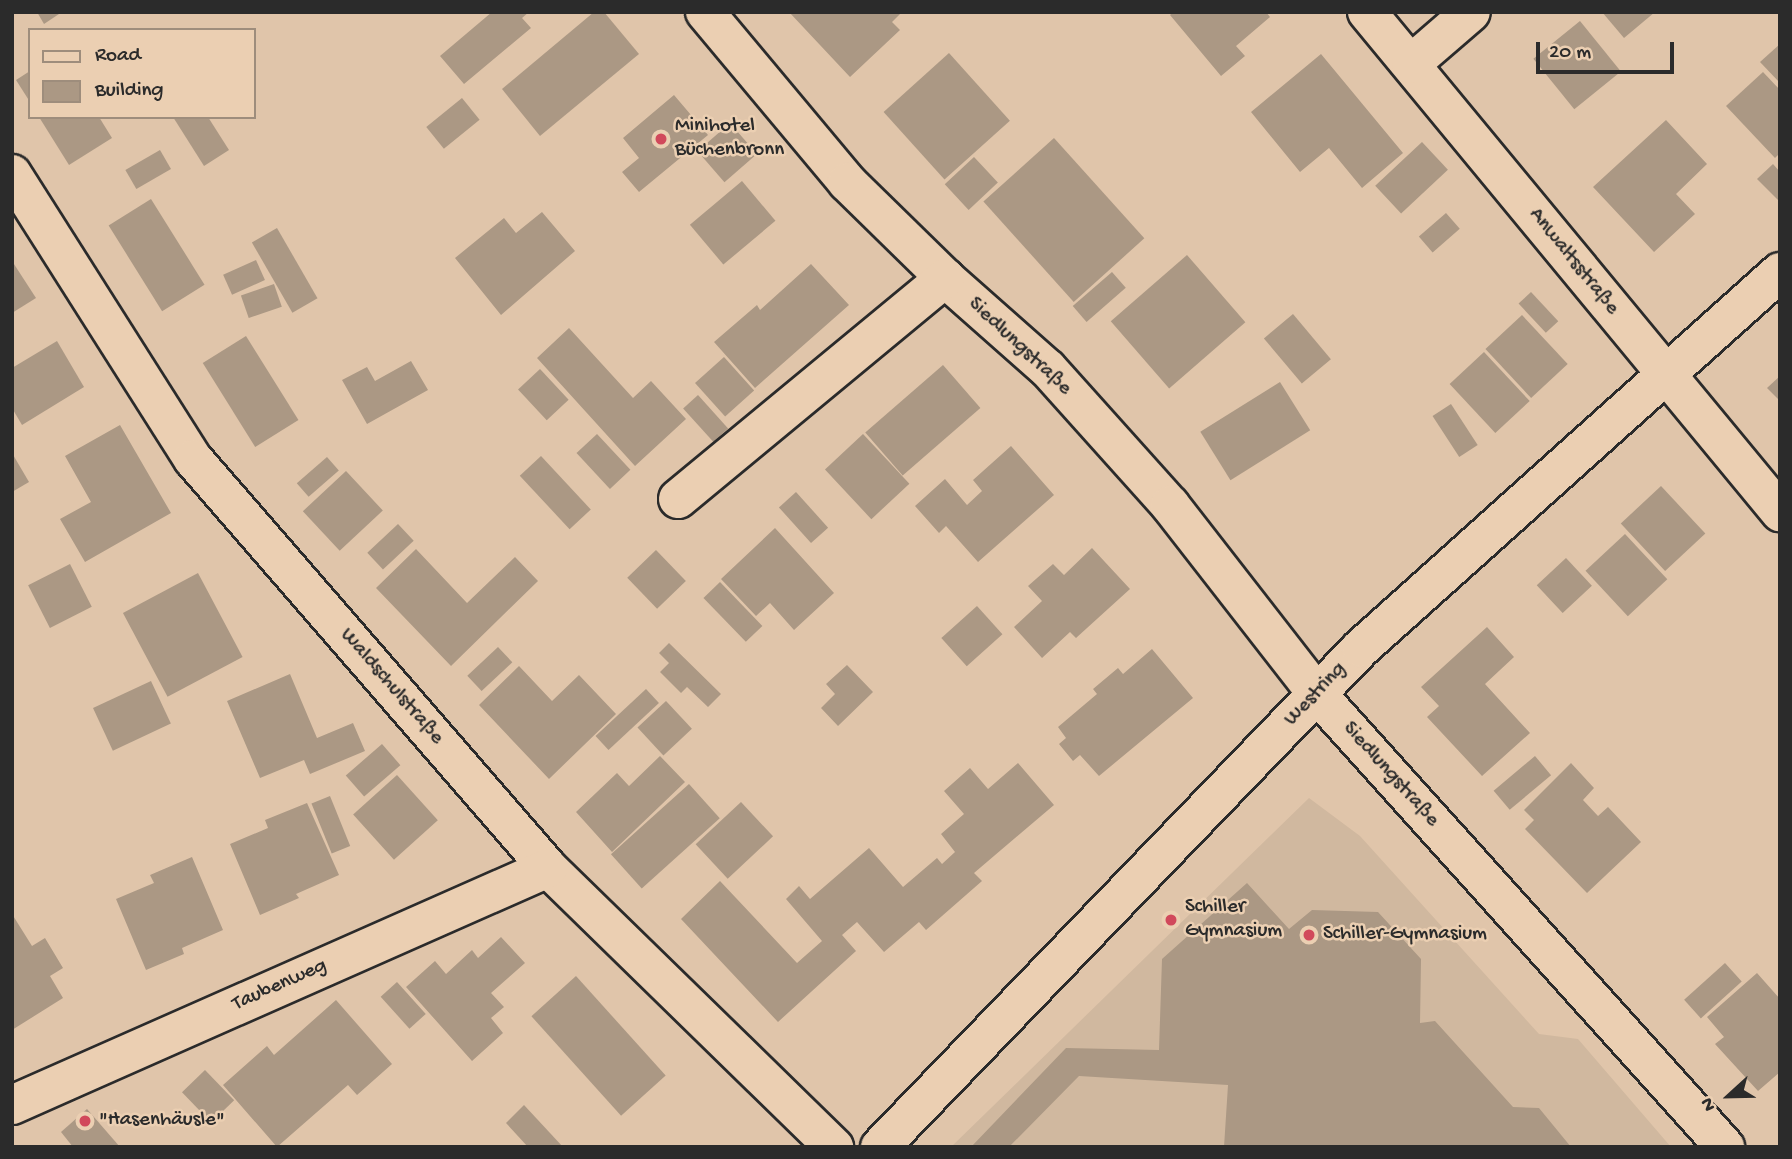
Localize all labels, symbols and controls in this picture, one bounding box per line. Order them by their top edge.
legend [28,28,256,119]
scale bar [1540,28,1678,72]
text: 20 m [1549,41,1591,66]
text: Road [95,44,141,69]
text: Building [95,79,164,104]
place label: Minihotel Büchenbronn [675,114,784,164]
marker: Minihotel Büchenbronn [653,131,669,147]
street label: Anwaltsstraße [1522,203,1624,321]
street label: Siedlungstraße [962,292,1076,402]
street label: Waldschulstraße [334,624,448,750]
street label: Westring [1280,658,1352,732]
street label: Siedlungstraße [1336,717,1444,833]
place label: Schiller Gymnasium [1185,895,1282,945]
marker: Schiller Gymnasium [1163,912,1179,928]
place label: Schiller-Gymnasium [1323,922,1487,948]
marker: Schiller-Gymnasium [1301,927,1317,943]
street label: Taubenweg [229,954,331,1018]
north arrow [1694,1061,1764,1131]
text: N [1696,1094,1722,1114]
place label: "Hasenhäusle" [99,1108,225,1134]
marker: "Hasenhäusle" [77,1113,93,1129]

